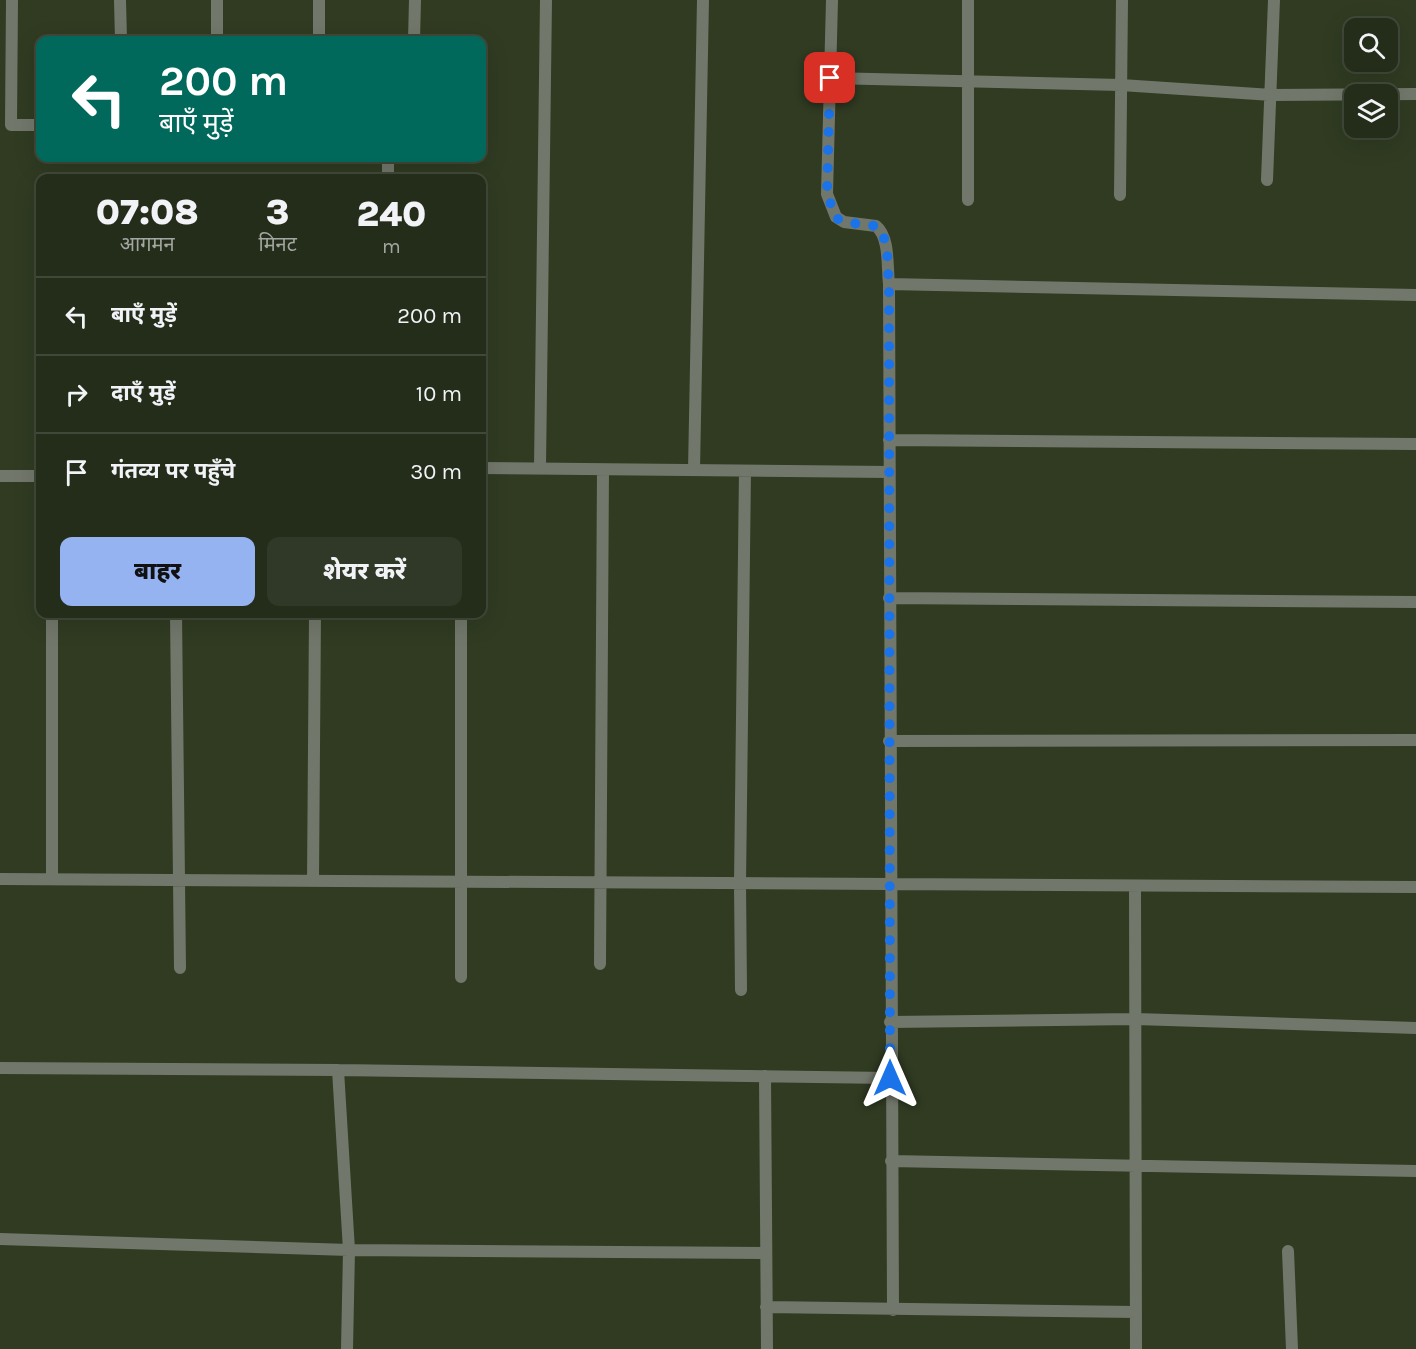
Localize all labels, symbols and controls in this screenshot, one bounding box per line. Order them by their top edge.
map controls [1344,18,1398,138]
button: search [1344,18,1398,72]
pin [804,52,855,103]
text: 200 m [159,56,288,106]
icon: left [60,60,138,138]
icon: arrive [813,61,846,94]
button: layers [1344,84,1398,138]
text: बाएँ मुड़ें [159,107,233,139]
text: 07:08 [96,191,199,233]
text: 3 [266,191,289,233]
text: 240 [356,193,426,235]
text: आगमन [120,233,175,256]
text: मिनट [258,233,297,256]
text: m [382,235,401,258]
icon: left [60,300,93,333]
text: बाएँ मुड़ें [111,302,177,328]
text: 200 m [397,303,462,329]
icon: right [60,378,93,411]
text: दाएँ मुड़ें [111,380,176,406]
text: 10 m [416,381,462,407]
icon: arrive [60,456,93,489]
text: गंतव्य पर पहुँचे [111,458,235,484]
text: 30 m [410,459,462,485]
button: बाहर [60,537,255,606]
button: शेयर करें [267,537,462,606]
position arrow [858,1046,922,1110]

